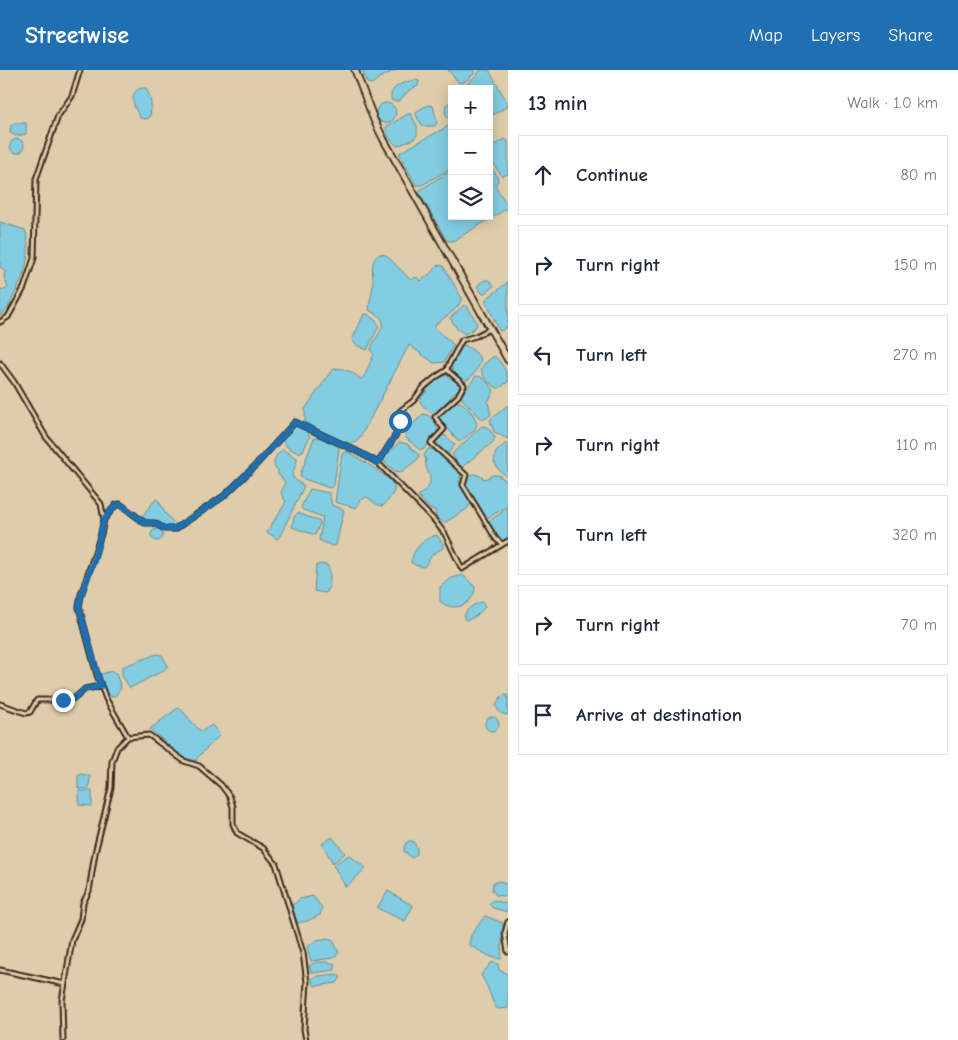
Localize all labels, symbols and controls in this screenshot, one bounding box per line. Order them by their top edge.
text: Streetwise [25,21,129,49]
text: Map [749,25,783,46]
text: Layers [811,25,860,46]
text: Share [888,25,933,46]
map controls [448,85,493,220]
button: + [448,85,493,130]
text: 13 min [528,91,587,115]
text: Walk · 1.0 km [847,94,938,112]
button: − [448,130,493,175]
icon: ahead [529,161,557,189]
text: Continue [576,164,648,186]
text: 80 m [900,166,937,184]
button: layers [448,175,493,220]
icon: right [529,251,557,279]
text: Turn right [576,254,660,276]
text: 150 m [894,256,937,274]
icon: left [529,341,557,369]
text: Turn left [576,344,647,366]
text: 270 m [893,346,937,364]
route start [389,410,412,433]
icon: right [529,431,557,459]
text: Turn right [576,434,660,456]
text: 110 m [896,436,937,454]
icon: left [529,521,557,549]
text: Turn left [576,524,647,546]
text: 320 m [892,526,937,544]
icon: right [529,611,557,639]
text: Turn right [576,614,660,636]
text: 70 m [901,616,937,634]
route end [52,689,75,712]
icon: arrive [529,701,557,729]
text: Arrive at destination [576,704,742,726]

